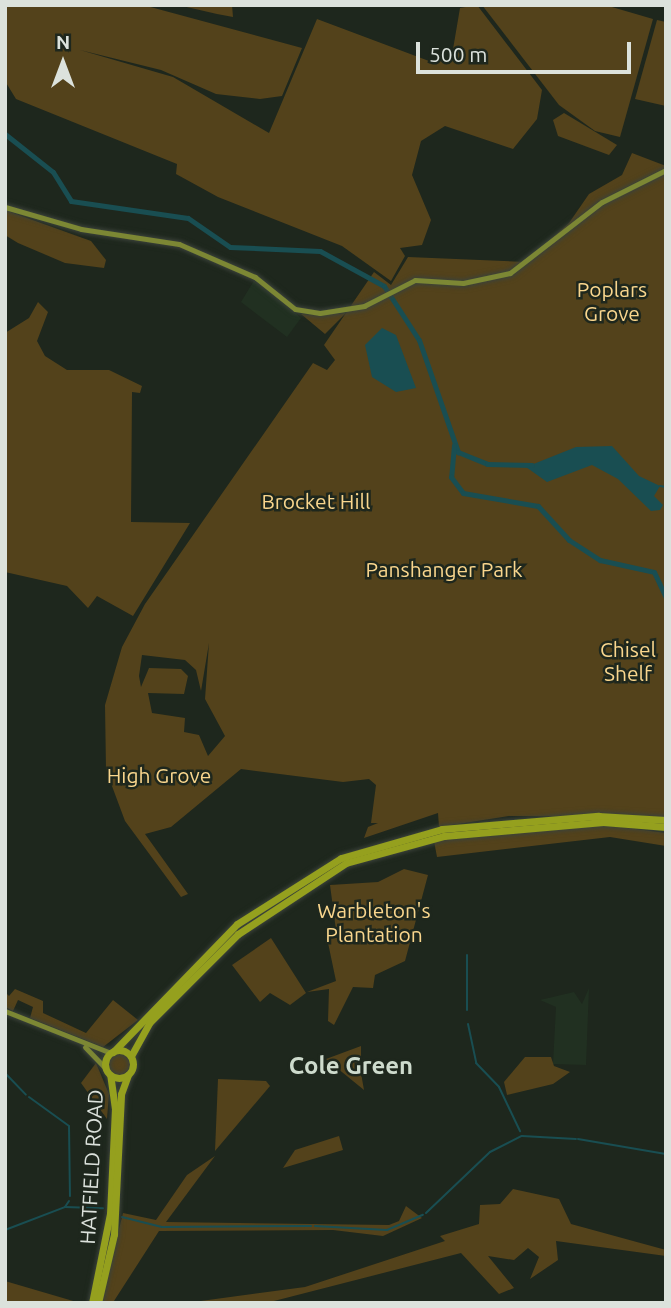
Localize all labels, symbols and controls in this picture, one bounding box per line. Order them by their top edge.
north arrow [28,28,98,98]
scale bar [419,28,634,72]
text: N [56,31,70,53]
text: 500 m [429,42,487,66]
park label: Poplars Grove [577,276,647,326]
park label: Brocket Hill [262,488,370,514]
park label: Panshanger Park [365,556,523,582]
park label: Chisel Shelf [600,636,656,686]
park label: High Grove [107,762,211,788]
park label: Warbleton's Plantation [317,897,431,947]
district label: Cole Green [289,1052,413,1080]
street label: HATFIELD ROAD [74,1089,108,1245]

